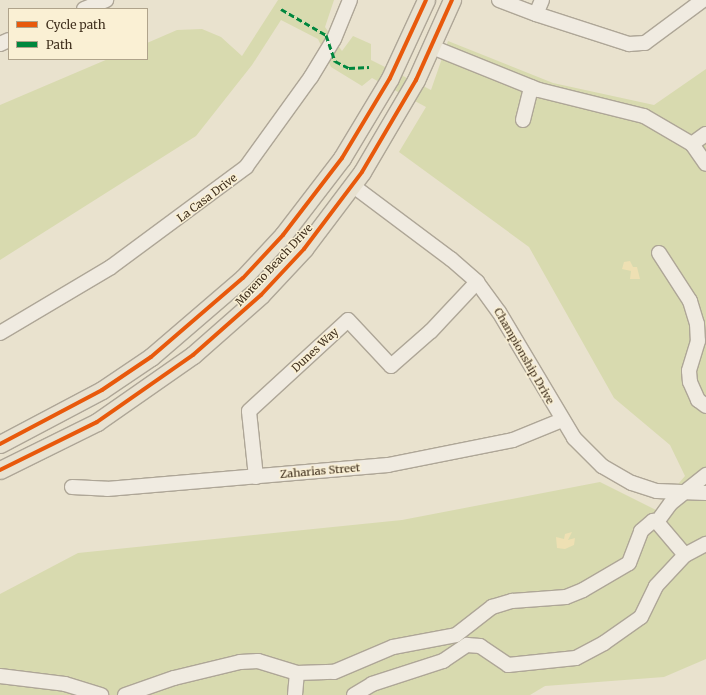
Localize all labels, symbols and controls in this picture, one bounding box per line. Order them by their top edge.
legend [8,8,148,60]
text: Cycle path [46,17,106,32]
text: Path [46,37,72,52]
street label: La Casa Drive [174,171,240,225]
street label: Moreno Beach Drive [233,221,315,309]
street label: Championship Drive [491,306,557,406]
street label: Dunes Way [289,325,341,375]
street label: Zaharias Street [279,461,361,481]

